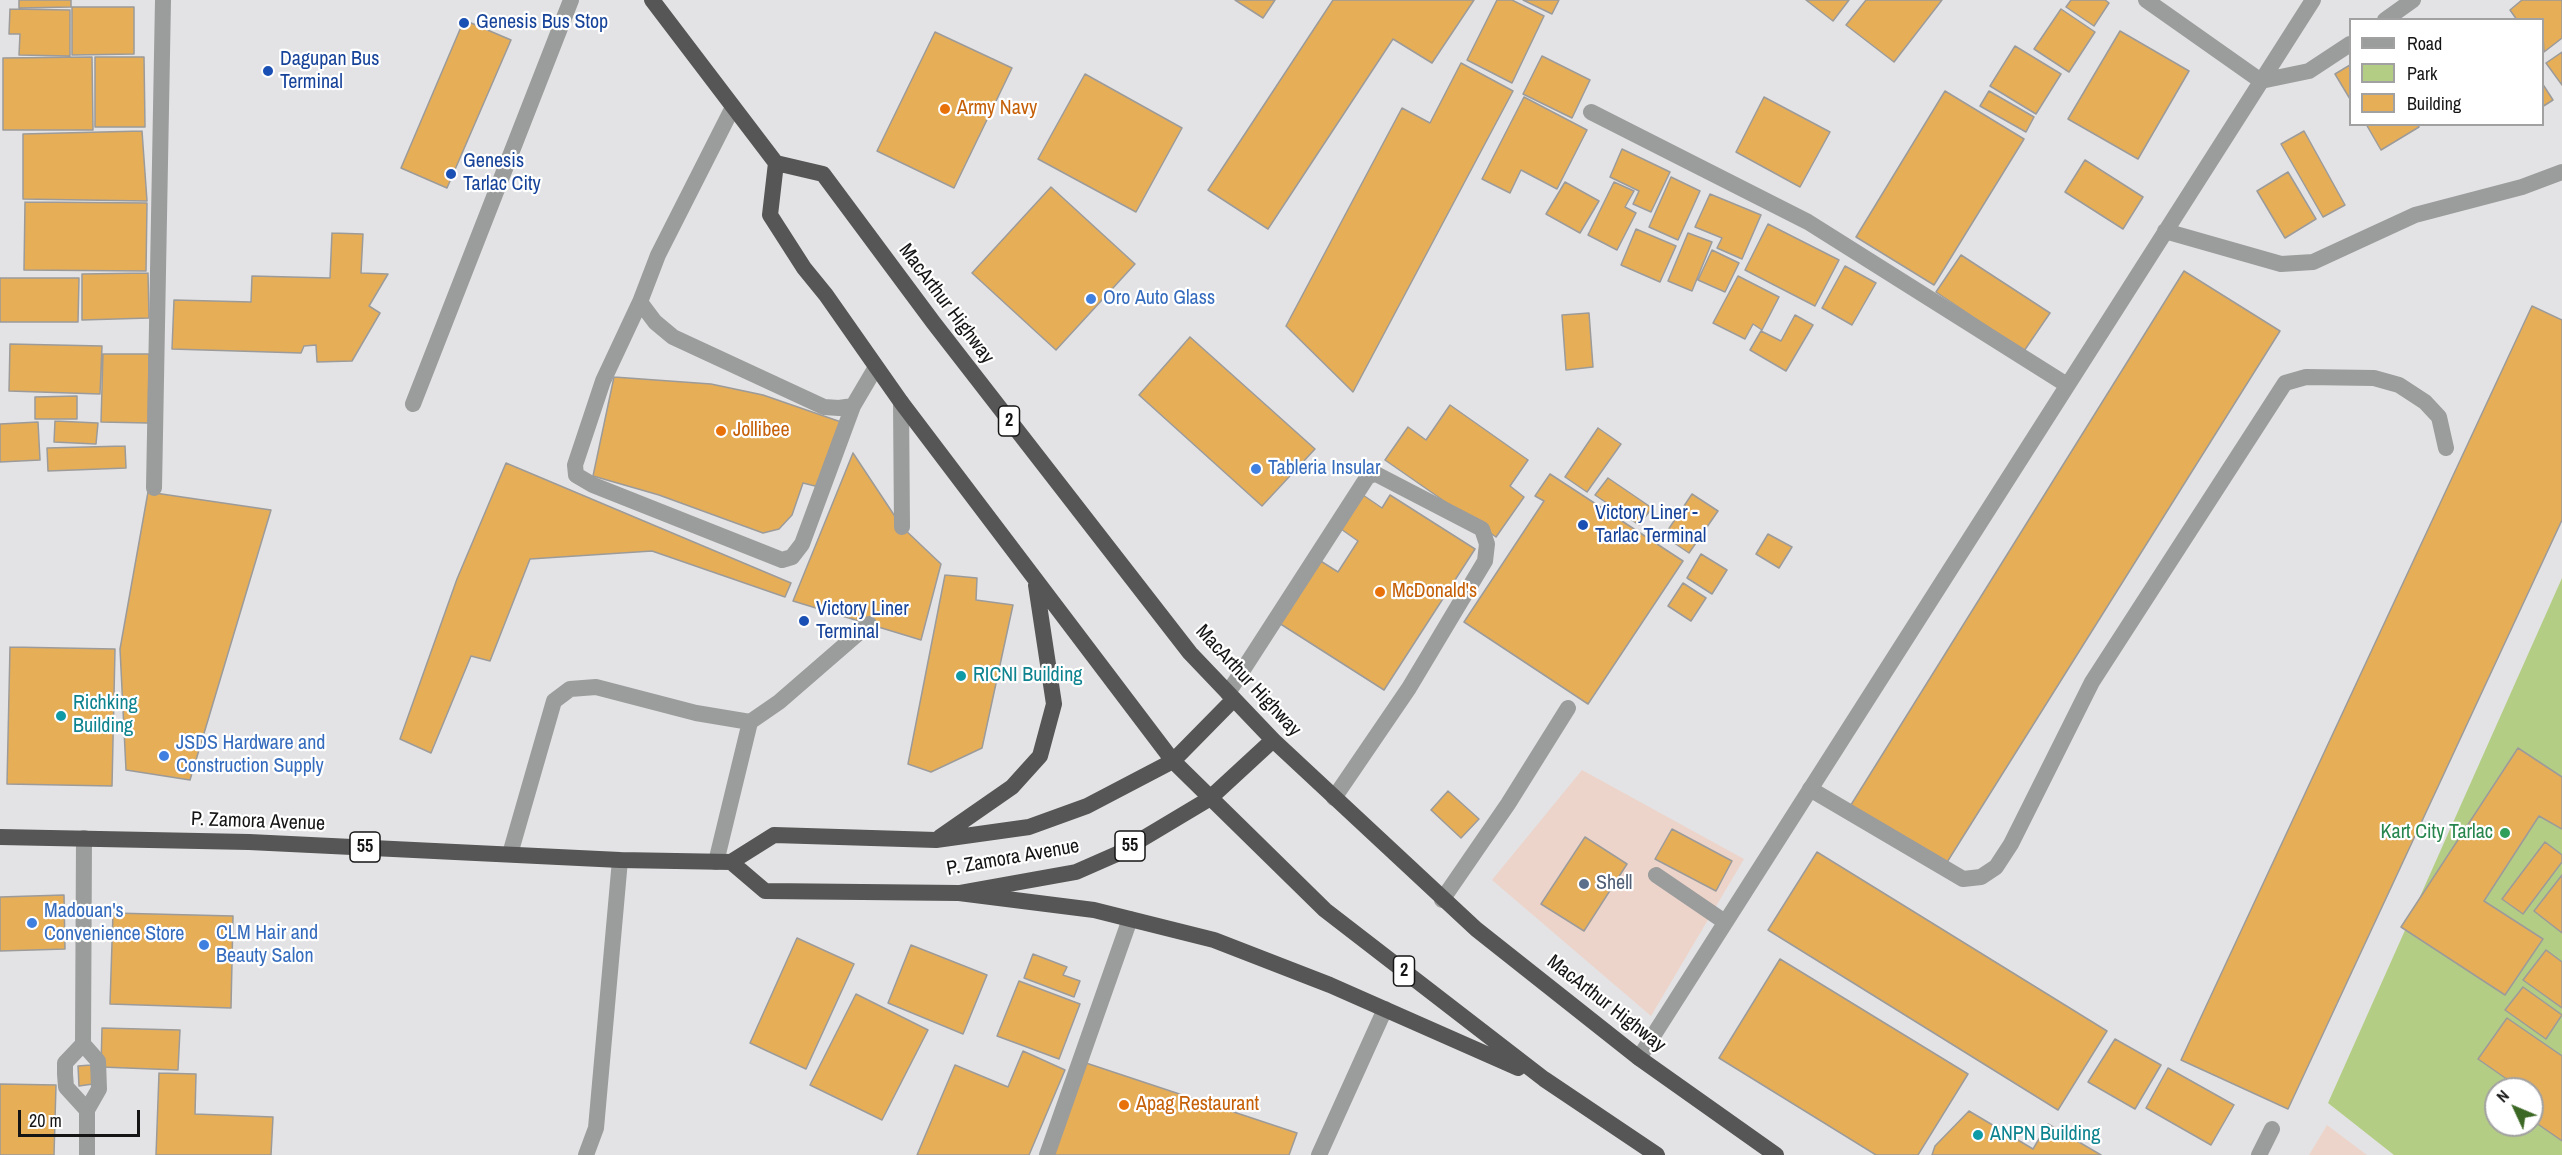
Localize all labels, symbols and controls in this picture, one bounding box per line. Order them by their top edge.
place label: Genesis Bus Stop [476,11,608,35]
marker: Genesis Bus Stop [457,16,471,30]
legend [2349,18,2544,126]
text: Road [2407,31,2442,56]
place label: Dagupan Bus Terminal [280,48,379,95]
text: Park [2407,61,2437,86]
marker: Dagupan Bus Terminal [261,64,275,78]
text: Building [2407,91,2461,116]
place label: Army Navy [957,97,1037,121]
marker: Army Navy [938,102,952,116]
place label: Genesis Tarlac City [463,150,541,197]
marker: Genesis Tarlac City [444,167,458,181]
street label: MacArthur Highway [893,239,999,369]
place label: Oro Auto Glass [1103,287,1215,311]
marker: Oro Auto Glass [1084,292,1098,306]
road number: 2 [998,406,1020,436]
place label: Jollibee [733,419,790,443]
marker: Jollibee [714,424,728,438]
place label: Tableria Insular [1268,457,1380,481]
marker: Tableria Insular [1249,462,1263,476]
place label: Victory Liner - Tarlac Terminal [1595,502,1706,549]
marker: Victory Liner - Tarlac Terminal [1576,518,1590,532]
place label: McDonald's [1392,580,1477,604]
marker: McDonald's [1373,585,1387,599]
place label: Victory Liner Terminal [816,598,909,645]
marker: Victory Liner Terminal [797,614,811,628]
street label: MacArthur Highway [1190,620,1306,742]
place label: RICNI Building [973,664,1082,688]
marker: RICNI Building [954,669,968,683]
place label: Richking Building [73,692,138,739]
marker: Richking Building [54,709,68,723]
place label: JSDS Hardware and Construction Supply [176,732,325,779]
marker: JSDS Hardware and Construction Supply [157,749,171,763]
street label: P. Zamora Avenue [190,808,326,836]
place label: Kart City Tarlac [2381,821,2493,845]
marker: Kart City Tarlac [2498,826,2512,840]
road number: 55 [1115,831,1145,861]
road number: 55 [350,832,380,862]
street label: P. Zamora Avenue [945,835,1081,881]
place label: Shell [1596,872,1632,896]
marker: Shell [1577,877,1591,891]
place label: Madouan's Convenience Store [44,900,184,947]
marker: Madouan's Convenience Store [25,916,39,930]
place label: CLM Hair and Beauty Salon [216,922,318,969]
marker: CLM Hair and Beauty Salon [197,938,211,952]
street label: MacArthur Highway [1542,950,1670,1058]
road number: 2 [1394,956,1414,986]
north arrow [2484,1077,2544,1137]
text: N [2491,1085,2514,1107]
place label: Apag Restaurant [1136,1093,1259,1117]
scale bar [21,1098,142,1136]
marker: Apag Restaurant [1117,1098,1131,1112]
text: 20 m [29,1108,62,1133]
place label: ANPN Building [1990,1123,2100,1147]
marker: ANPN Building [1971,1128,1985,1142]

